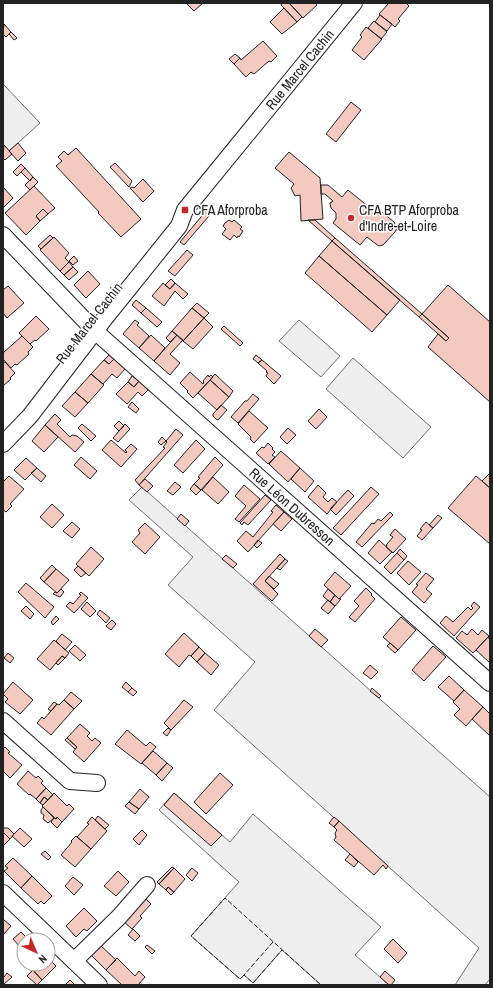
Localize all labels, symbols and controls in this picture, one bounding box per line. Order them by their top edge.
street label: Rue Marcel Cachin [262,26,338,113]
place label: CFA Aforproba [193,201,268,219]
place label: CFA BTP Aforproba d'Indre-et-Loire [359,201,460,235]
marker: CFA Aforproba [180,205,190,215]
marker: CFA BTP Aforproba d'Indre-et-Loire [346,213,356,223]
street label: Rue Marcel Cachin [52,279,126,367]
street label: Rue Léon Dubresson [246,464,339,550]
north arrow [16,932,56,972]
text: N [36,952,50,966]

